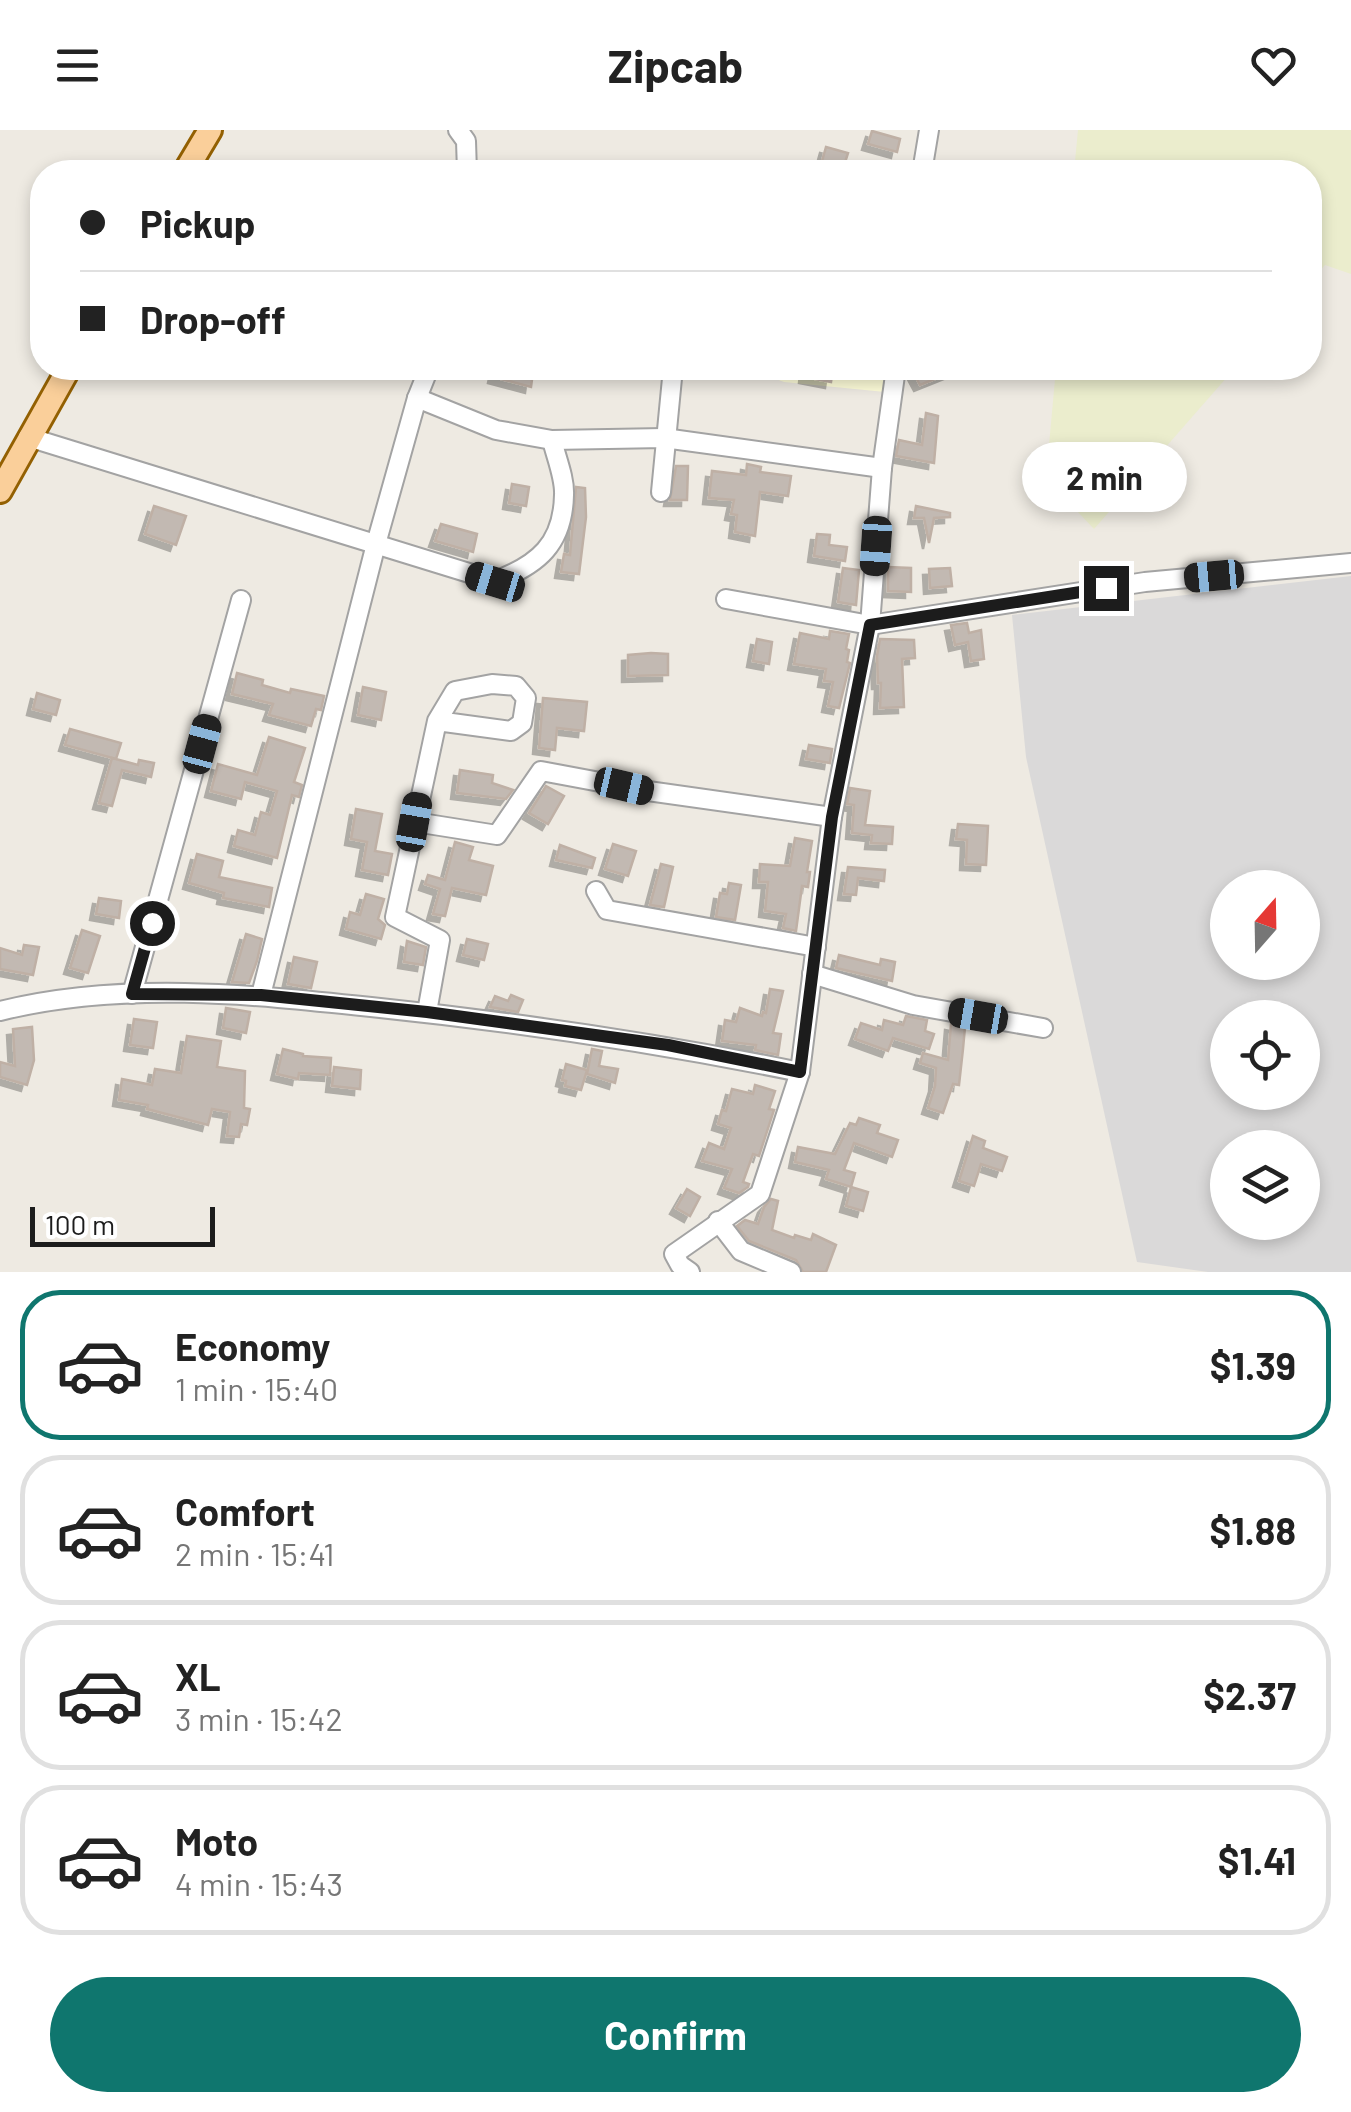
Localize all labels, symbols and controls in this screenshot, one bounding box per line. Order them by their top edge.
icon: menu [50,38,105,93]
text: Zipcab [608,38,743,92]
icon: heart [1246,38,1301,93]
text: Pickup [140,200,255,246]
text: Drop-off [140,296,286,342]
callout: 2 min [1024,443,1188,513]
text: 2 min [1066,458,1143,496]
car [859,515,893,577]
car [1183,558,1245,594]
car [462,559,528,605]
route end [1084,566,1129,611]
car [180,711,224,777]
car [591,765,657,807]
car [394,790,434,854]
north arrow [1210,870,1320,980]
map controls [1210,870,1320,1240]
route start [130,901,175,946]
car [946,996,1010,1036]
button: locate [1210,1000,1320,1110]
button: layers [1210,1130,1320,1240]
scale bar [30,1202,215,1246]
text: 100 m [45,1207,115,1241]
icon: car [55,1320,145,1410]
text: Economy [175,1323,330,1369]
text: $1.39 [1210,1342,1296,1388]
text: 1 min · 15:40 [175,1369,338,1407]
icon: car [55,1485,145,1575]
text: Comfort [175,1488,315,1534]
text: $1.88 [1209,1507,1296,1553]
text: 2 min · 15:41 [175,1534,334,1572]
icon: car [55,1650,145,1740]
text: XL [175,1653,221,1699]
text: $2.37 [1203,1672,1296,1718]
text: 3 min · 15:42 [175,1699,343,1737]
icon: car [55,1815,145,1905]
text: Moto [175,1818,258,1864]
text: $1.41 [1218,1837,1296,1883]
text: 4 min · 15:43 [175,1864,343,1902]
button: Confirm [50,1977,1301,2092]

